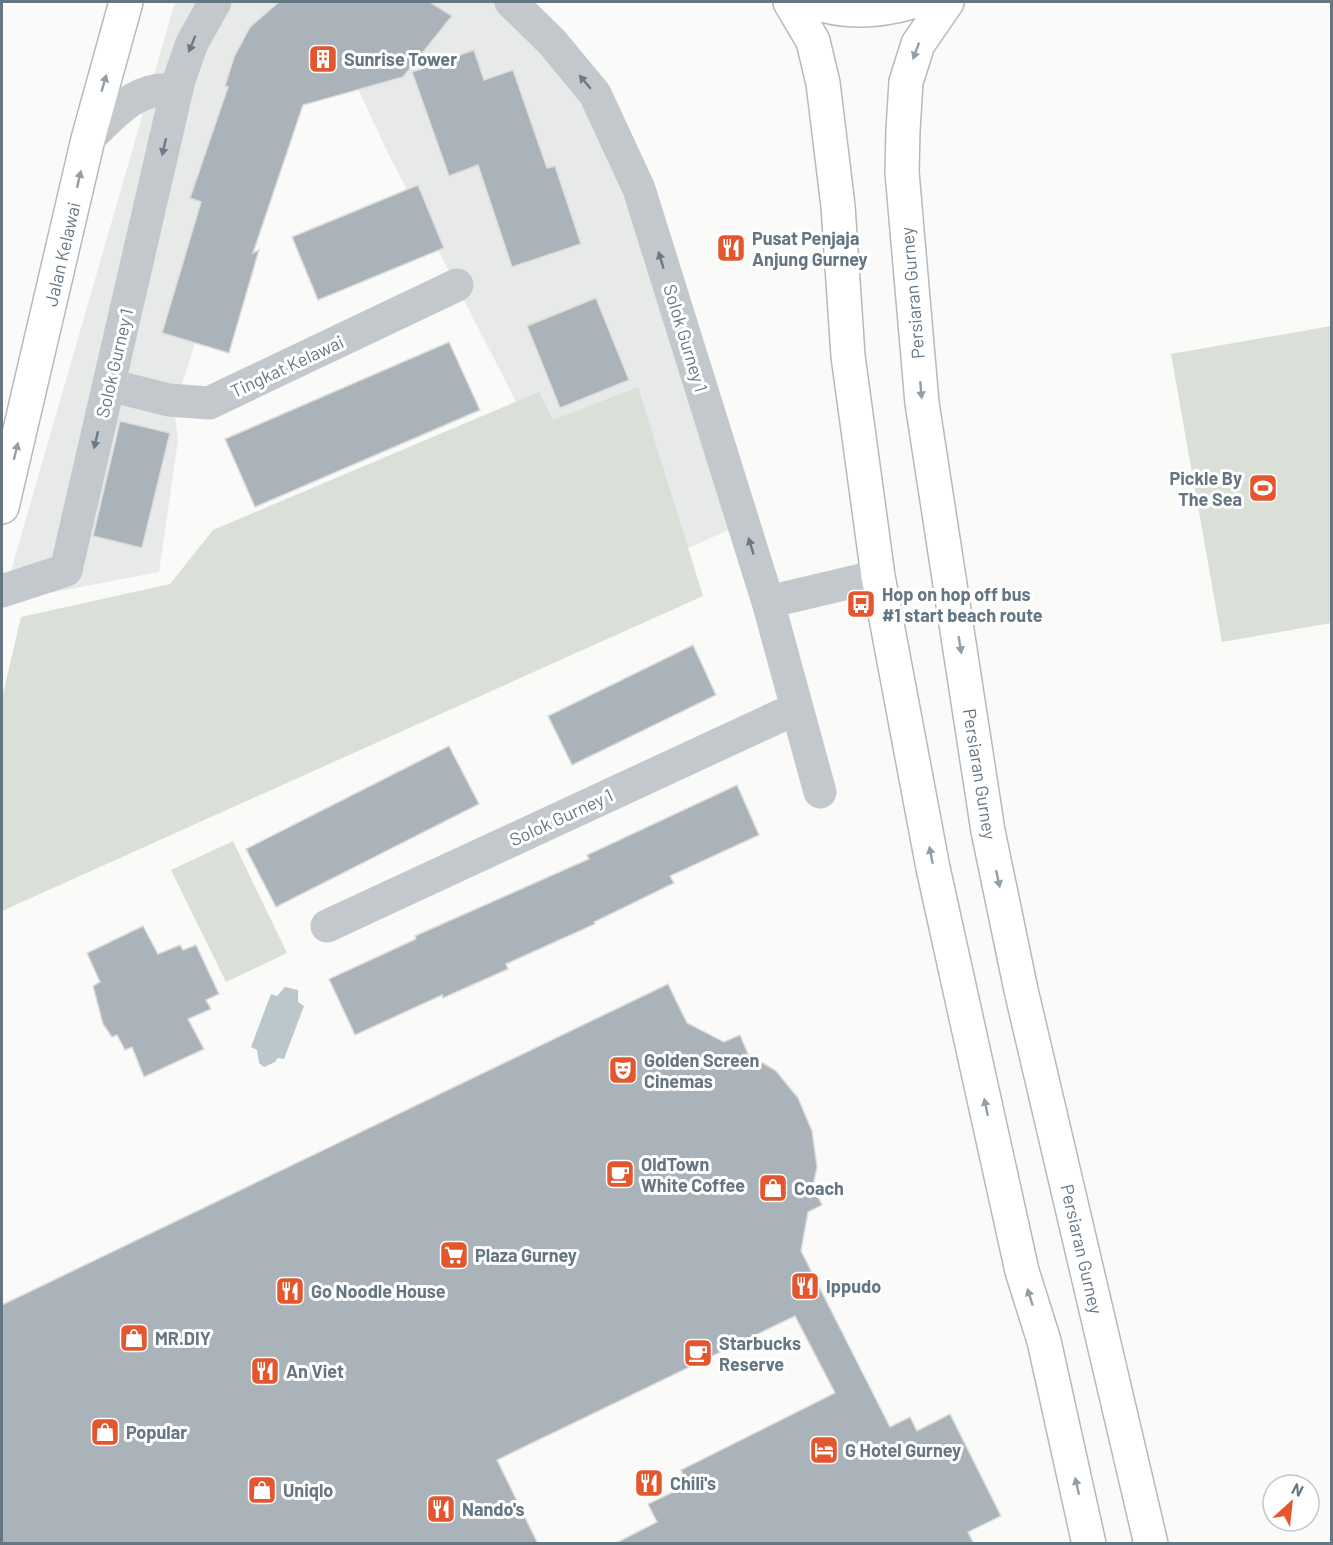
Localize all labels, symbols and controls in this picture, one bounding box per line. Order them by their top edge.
one-way arrow [187,35,196,53]
one-way arrow [911,42,921,60]
building icon: Sunrise Tower [307,43,339,75]
place label: Sunrise Tower [344,48,457,70]
one-way arrow [100,74,109,92]
one-way arrow [579,75,592,90]
one-way arrow [158,138,168,157]
one-way arrow [75,170,85,188]
street label: Jalan Kelawai [39,200,85,308]
street label: Persiaran Gurney [895,226,929,360]
place label: Pusat Penjaja Anjung Gurney [752,227,868,270]
restaurant icon: Pusat Penjaja Anjung Gurney [715,232,747,264]
one-way arrow [656,251,665,269]
street label: Solok Gurney 1 [659,282,713,394]
street label: Solok Gurney 1 [91,306,137,420]
street label: Tingkat Kelawai [227,330,347,402]
one-way arrow [916,381,926,400]
one-way arrow [91,430,100,449]
one-way arrow [11,441,21,460]
place label: Pickle By The Sea [1169,467,1242,510]
sports icon: Pickle By The Sea [1247,472,1279,504]
one-way arrow [745,537,755,555]
place label: Hop on hop off bus #1 start beach route [882,583,1043,626]
bus stop icon: Hop on hop off bus #1 start beach route [845,588,877,620]
one-way arrow [955,636,964,655]
street label: Persiaran Gurney [959,707,1001,841]
street label: Solok Gurney 1 [506,784,616,850]
one-way arrow [926,846,935,865]
one-way arrow [994,870,1003,889]
place label: Golden Screen Cinemas [644,1049,759,1092]
theatre icon: Golden Screen Cinemas [607,1054,639,1086]
one-way arrow [980,1098,990,1117]
place label: OldTown White Coffee [641,1153,745,1196]
cafe icon: OldTown White Coffee [604,1158,636,1190]
shop icon: Coach [757,1172,789,1204]
place label: Coach [794,1177,844,1199]
street label: Persiaran Gurney [1056,1182,1108,1316]
supermarket icon: Plaza Gurney [438,1239,470,1271]
place label: Plaza Gurney [475,1244,577,1266]
restaurant icon: Ippudo [789,1270,821,1302]
restaurant icon: Go Noodle House [274,1275,306,1307]
place label: Ippudo [826,1275,881,1297]
place label: Go Noodle House [311,1280,446,1302]
one-way arrow [1025,1288,1034,1306]
shop icon: MR.DIY [118,1322,150,1354]
place label: MR.DIY [155,1327,211,1349]
place label: Starbucks Reserve [719,1332,801,1375]
cafe icon: Starbucks Reserve [682,1337,714,1369]
restaurant icon: An Viet [249,1355,281,1387]
place label: An Viet [286,1360,344,1382]
shop icon: Popular [89,1416,121,1448]
place label: Popular [126,1421,187,1443]
hotel icon: G Hotel Gurney [808,1434,840,1466]
place label: G Hotel Gurney [845,1439,961,1461]
restaurant icon: Chili's [633,1467,665,1499]
place label: Chili's [670,1472,716,1494]
north arrow [1261,1473,1321,1533]
shop icon: Uniqlo [246,1474,278,1506]
one-way arrow [1071,1477,1081,1496]
text: N [1289,1478,1307,1500]
place label: Uniqlo [283,1479,333,1501]
restaurant icon: Nando's [425,1493,457,1525]
place label: Nando's [462,1498,525,1520]

